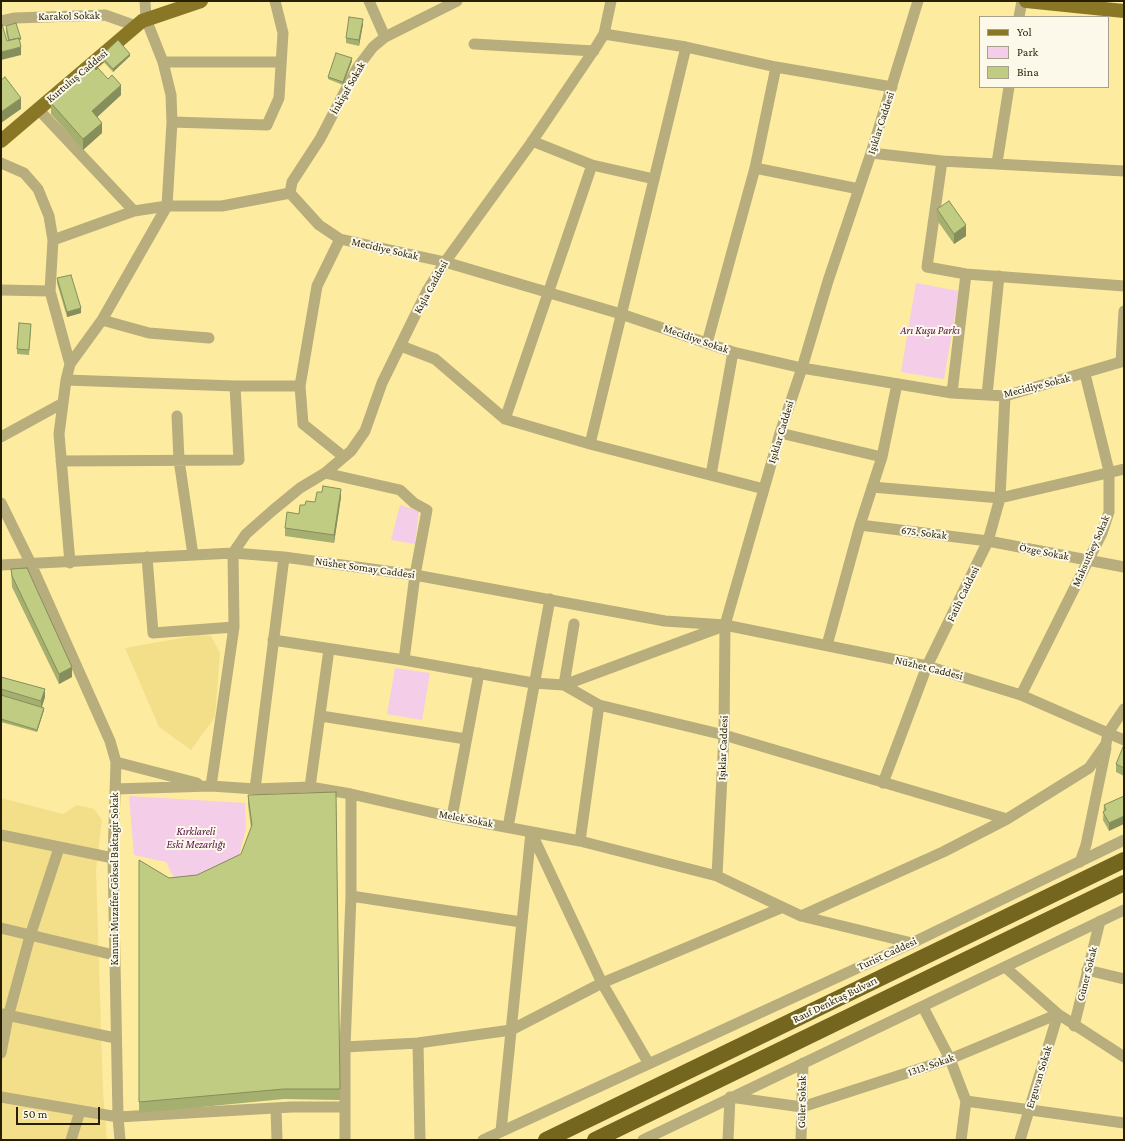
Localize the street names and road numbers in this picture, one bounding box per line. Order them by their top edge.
street label: Karakol Sokak [38,9,100,23]
street label: Kurtuluş Caddesi [44,47,110,105]
street label: İnkişaf Sokak [328,59,368,117]
street label: Işıklar Caddesi [865,90,897,156]
street label: Mecidiye Sokak [350,235,420,263]
street label: Kışla Caddesi [411,258,451,316]
street label: Mecidiye Sokak [662,322,730,356]
street label: Mecidiye Sokak [1002,371,1072,401]
street label: Işıklar Caddesi [765,399,797,465]
street label: Maksutbey Sokak [1069,513,1113,589]
street label: 675. Sokak [900,524,948,542]
street label: Özge Sokak [1018,541,1070,563]
street label: Nüshet Somay Caddesi [314,554,416,582]
street label: Fatih Caddesi [944,564,982,624]
street label: Nüzhet Caddesi [894,653,964,683]
street label: Işıklar Caddesi [715,715,731,781]
street label: Kanuni Muzaffer Göksel Baktagir Sokak [108,793,122,965]
street label: Melek Sokak [438,807,494,831]
street label: Turist Caddesi [855,935,919,973]
street label: Güner Sokak [1074,945,1100,1003]
street label: Rauf Denktaş Bulvarı [791,974,879,1026]
street label: Erguvan Sokak [1023,1044,1055,1110]
street label: 1313. Sokak [906,1051,956,1079]
street label: Güler Sokak [795,1076,809,1128]

